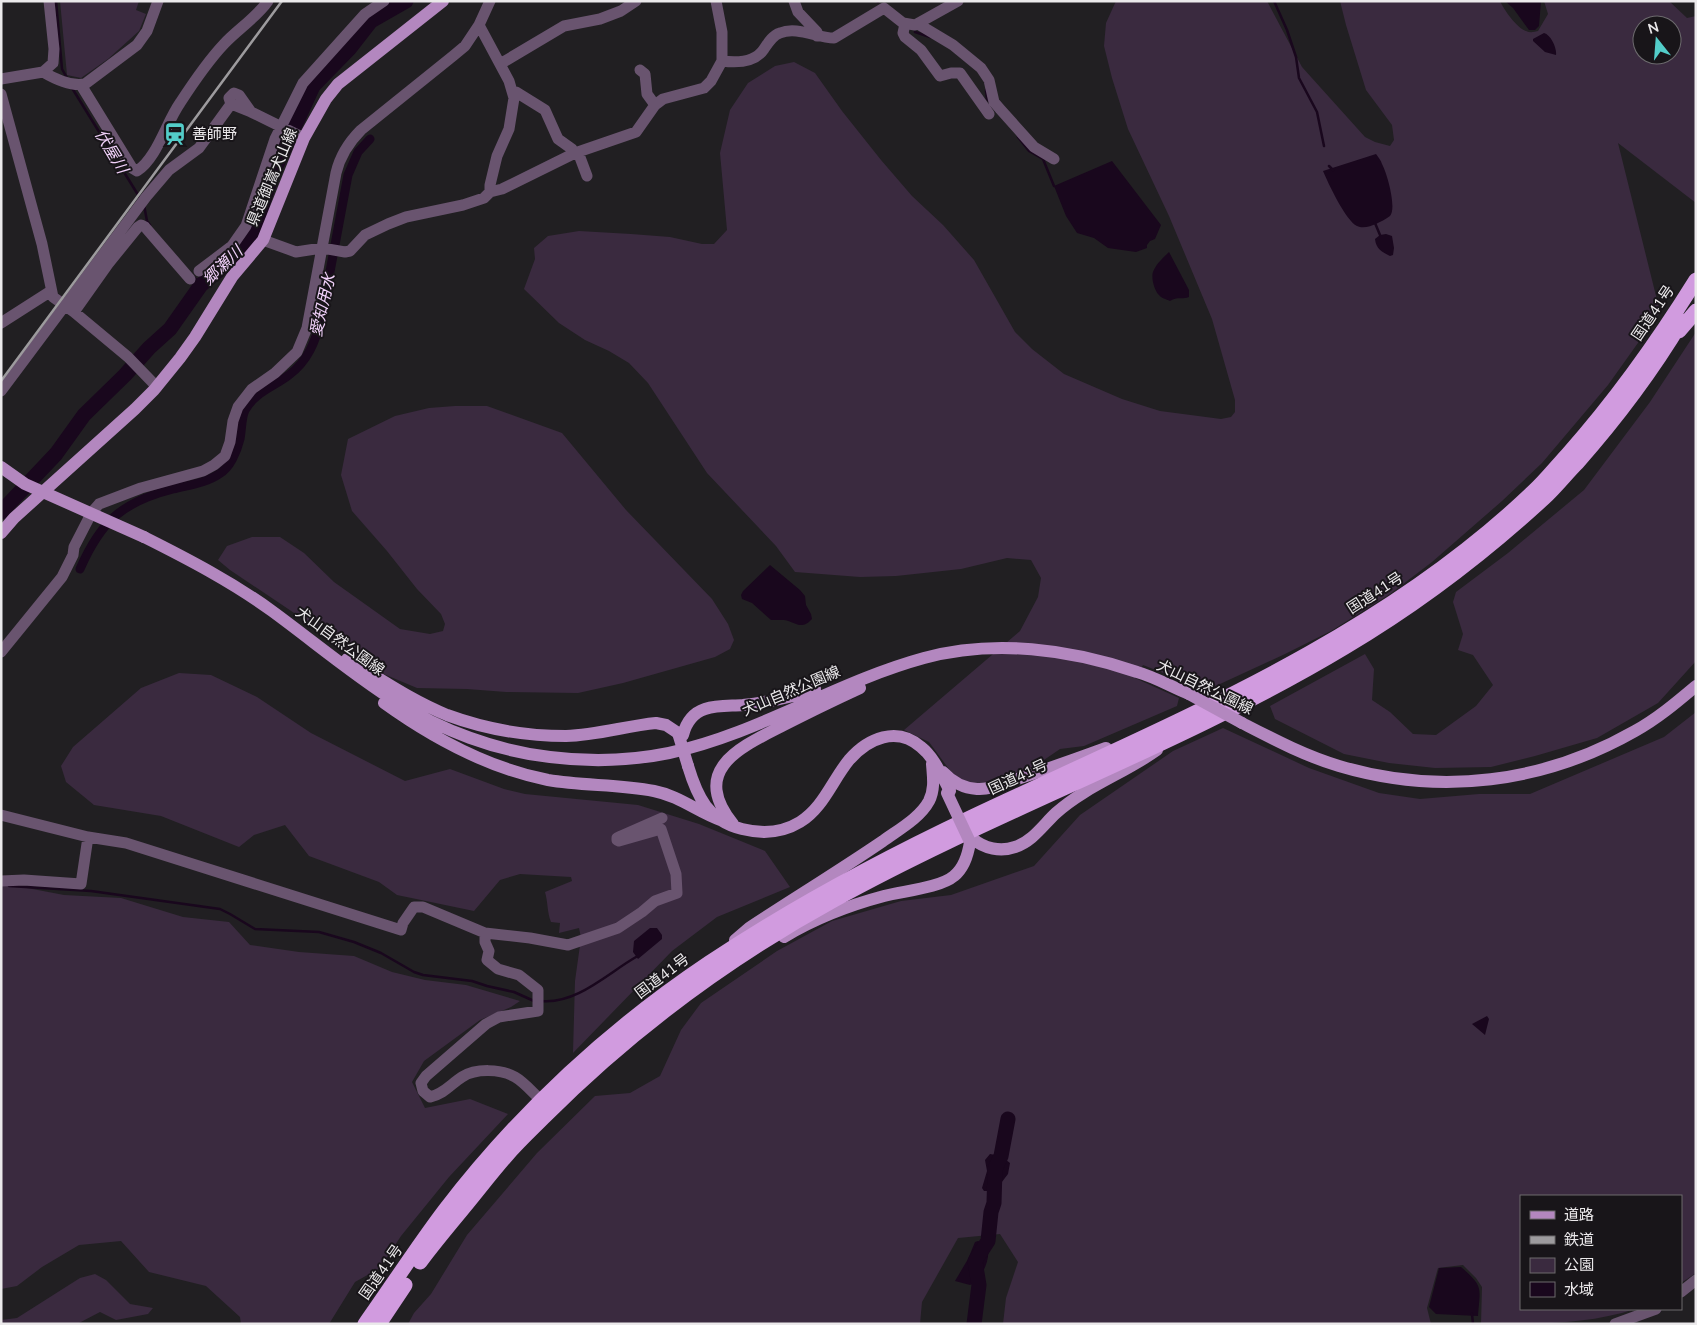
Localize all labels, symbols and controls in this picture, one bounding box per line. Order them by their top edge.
north arrow [1632,15,1682,65]
text: N [1646,17,1661,39]
station icon: 善師野 [162,121,188,147]
place label: 善師野 [192,124,237,144]
water label: 伏屋川 [89,125,134,179]
street label: 県道御嵩犬山線 [242,125,302,229]
water label: 郷瀬川 [198,240,249,290]
water label: 愛知用水 [305,270,341,339]
street label: 国道41号 [1627,281,1679,345]
street label: 国道41号 [1343,567,1407,619]
street label: 犬山自然公園線 [292,602,388,680]
street label: 犬山自然公園線 [1153,655,1257,719]
street label: 犬山自然公園線 [739,661,843,721]
street label: 国道41号 [985,755,1051,799]
street label: 国道41号 [631,949,693,1003]
legend [1520,1195,1682,1310]
text: 道路 [1564,1205,1594,1225]
text: 鉄道 [1564,1230,1594,1250]
street label: 国道41号 [355,1240,407,1304]
text: 公園 [1564,1255,1594,1275]
text: 水域 [1564,1280,1594,1300]

